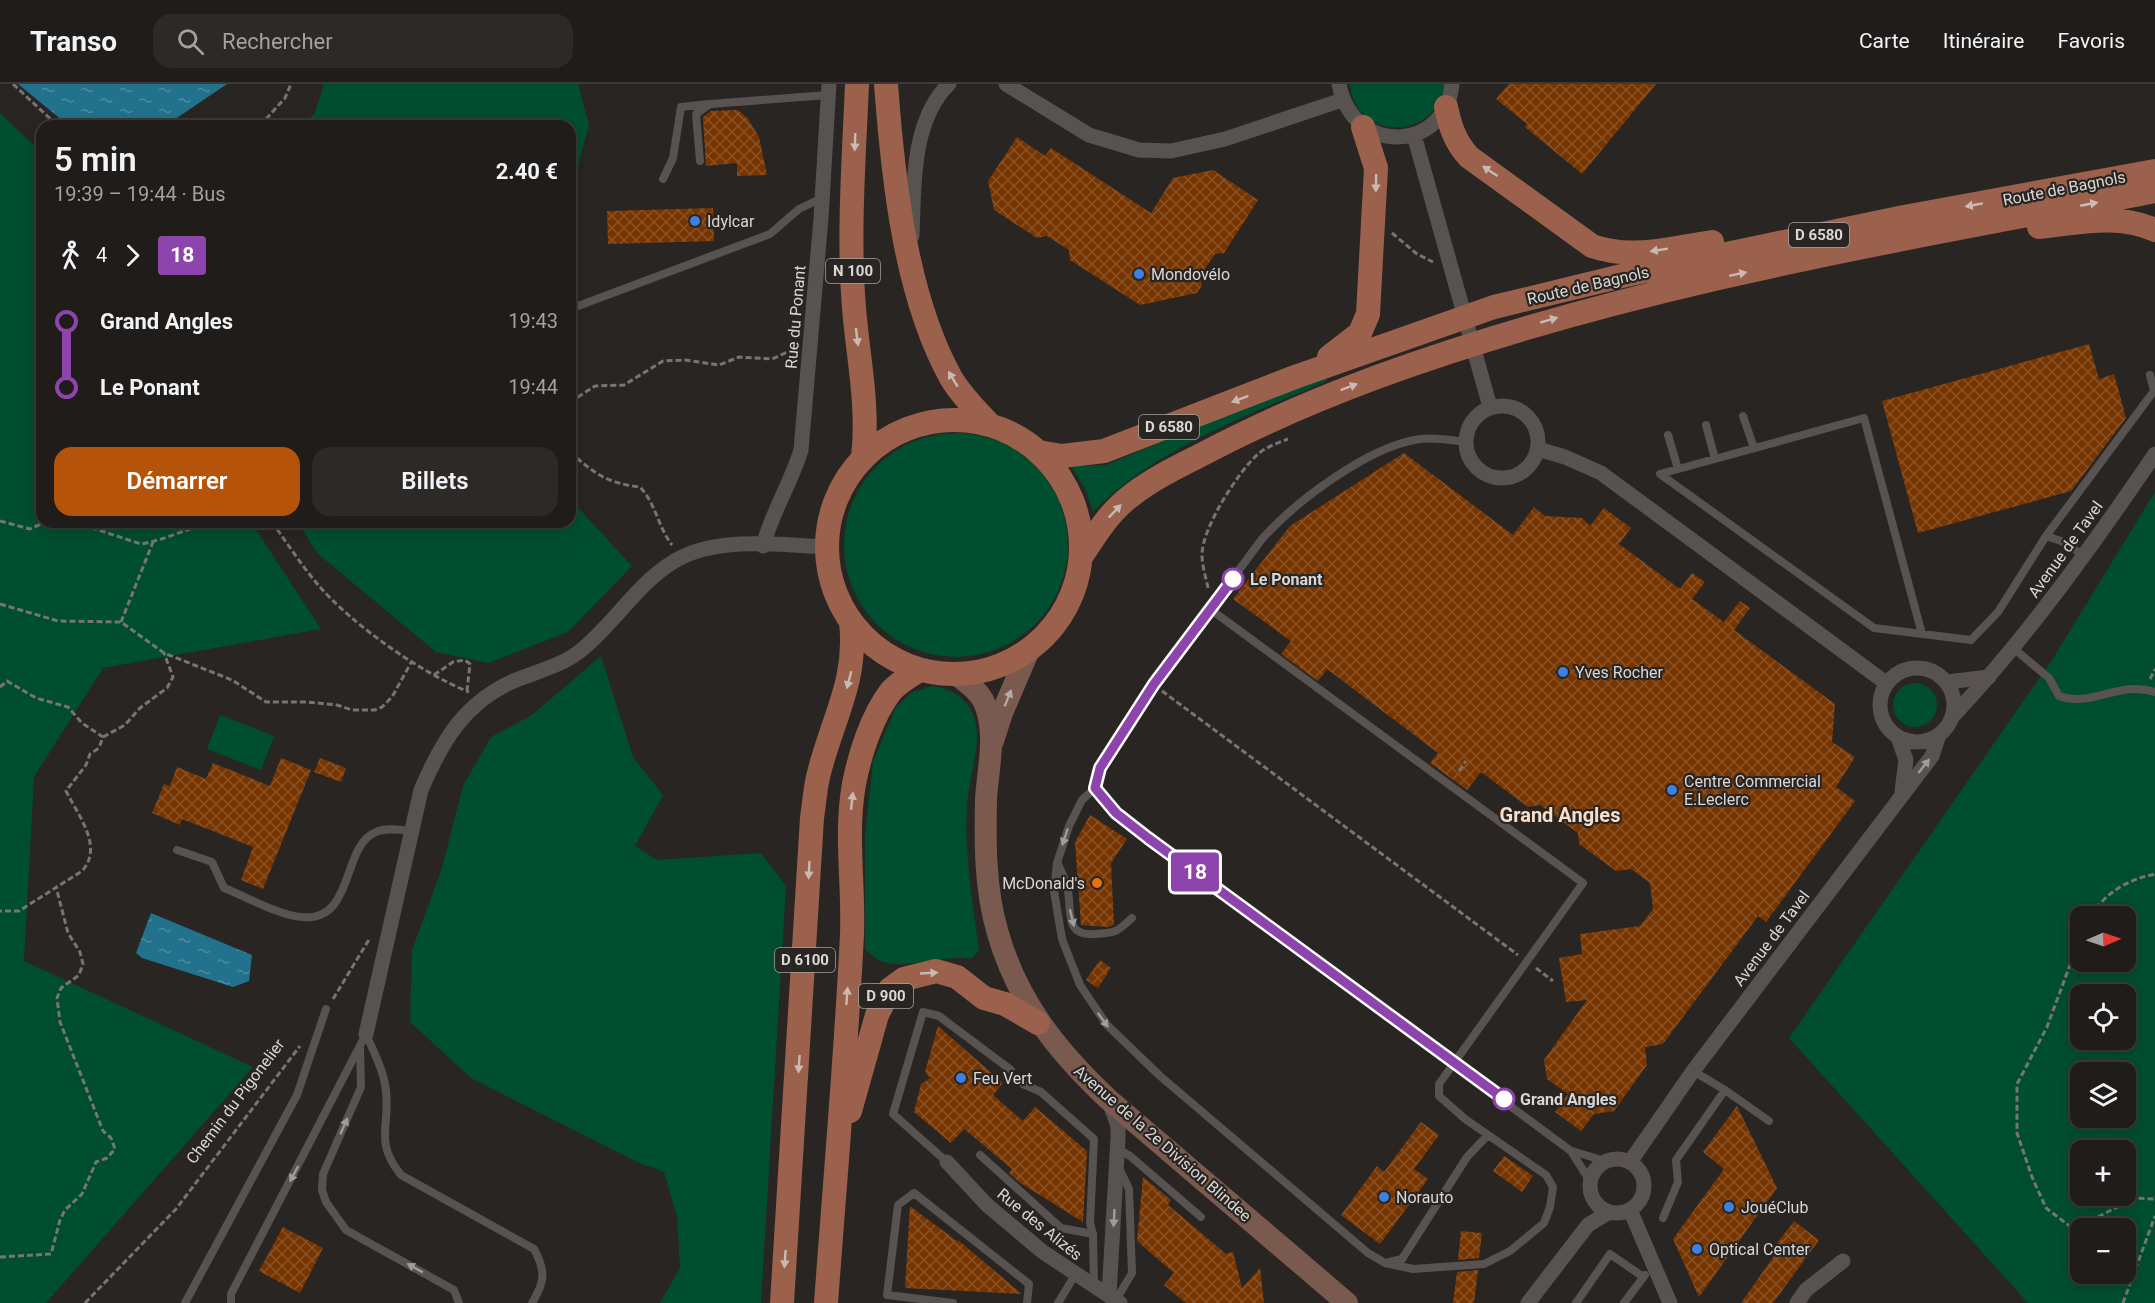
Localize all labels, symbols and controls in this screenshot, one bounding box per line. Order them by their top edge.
search box [153,14,573,68]
text: Transo [30,25,117,58]
icon: search [174,25,207,58]
text: Rechercher [222,29,333,54]
text: Carte [1859,29,1910,53]
text: Itinéraire [1943,29,2024,53]
text: Favoris [2057,29,2125,53]
one-way arrow [850,133,860,152]
text: 5 min [54,140,137,179]
text: 2.40 € [496,159,558,184]
one-way arrow [1483,165,1499,177]
street label: Route de Bagnols [2001,167,2127,210]
one-way arrow [1371,174,1381,193]
text: 19:39 – 19:44 · Bus [54,182,226,206]
one-way arrow [2080,199,2099,208]
one-way arrow [1964,201,1983,210]
place label: Idylcar [707,212,755,231]
marker: Idylcar [688,214,702,228]
road number: D 6580 [1789,223,1849,247]
icon: walk [54,239,87,272]
icon: forward [116,239,149,272]
text: 4 [96,243,107,267]
text: 18 [170,243,194,267]
one-way arrow [1650,246,1669,255]
road number: N 100 [826,259,880,283]
street label: Route de Bagnols [1525,262,1651,309]
street label: Rue du Ponant [782,265,809,370]
place label: Mondovélo [1151,265,1230,284]
marker: Mondovélo [1132,267,1146,281]
one-way arrow [1729,268,1747,278]
text: Grand Angles [100,309,233,334]
text: 19:43 [508,309,558,333]
one-way arrow [1540,315,1558,324]
one-way arrow [853,328,862,347]
one-way arrow [947,371,958,387]
text: Le Ponant [100,375,200,400]
text: 19:44 [508,375,558,399]
one-way arrow [1341,382,1359,392]
one-way arrow [1231,394,1249,404]
road number: D 6580 [1139,415,1199,439]
button: Démarrer [54,447,300,516]
button: Billets [312,447,558,516]
street label: Avenue de Tavel [2024,497,2107,601]
one-way arrow [1108,504,1122,518]
marker: Le Ponant [1222,568,1244,590]
place label: Le Ponant [1250,570,1323,589]
place label: Yves Rocher [1575,663,1663,682]
marker: Yves Rocher [1556,665,1570,679]
one-way arrow [843,671,853,689]
one-way arrow [1003,689,1013,707]
one-way arrow [1917,758,1930,774]
place label: Centre Commercial E.Leclerc [1684,772,1821,809]
marker: Centre Commercial E.Leclerc [1665,783,1679,797]
one-way arrow [847,792,857,811]
district label: Grand Angles [1500,803,1620,827]
one-way arrow [1060,828,1070,846]
line badge: 18 [1168,852,1222,892]
one-way arrow [805,860,814,879]
text: 18 [1183,860,1207,884]
place label: McDonald's [1002,874,1085,893]
marker: McDonald's [1090,876,1104,890]
street label: Avenue de Tavel [1729,887,1814,990]
north arrow [2070,906,2136,972]
map controls [2070,906,2136,1284]
one-way arrow [1068,909,1078,927]
road number: D 6100 [775,948,835,972]
one-way arrow [920,968,939,977]
road number: D 900 [859,984,913,1008]
button: locate [2070,984,2136,1050]
one-way arrow [842,987,852,1006]
one-way arrow [1097,1012,1109,1027]
street label: Chemin du Pigonelier [182,1035,289,1167]
one-way arrow [794,1055,803,1074]
street label: Avenue de la 2e Division Blindee [1070,1061,1255,1225]
button: layers [2070,1062,2136,1128]
place label: Feu Vert [973,1069,1032,1088]
marker: Feu Vert [954,1071,968,1085]
marker: Grand Angles [1493,1088,1515,1110]
place label: Grand Angles [1520,1090,1617,1109]
one-way arrow [339,1117,349,1135]
button: + [2070,1140,2136,1206]
one-way arrow [289,1166,299,1183]
street label: Rue des Alizés [993,1184,1086,1264]
place label: Norauto [1396,1188,1453,1207]
marker: Norauto [1377,1190,1391,1204]
place label: JouéClub [1741,1198,1808,1217]
marker: JouéClub [1722,1200,1736,1214]
one-way arrow [1110,1209,1119,1228]
button: − [2070,1218,2136,1284]
place label: Optical Center [1709,1240,1811,1259]
marker: Optical Center [1690,1242,1704,1256]
one-way arrow [780,1249,790,1268]
one-way arrow [407,1263,424,1273]

